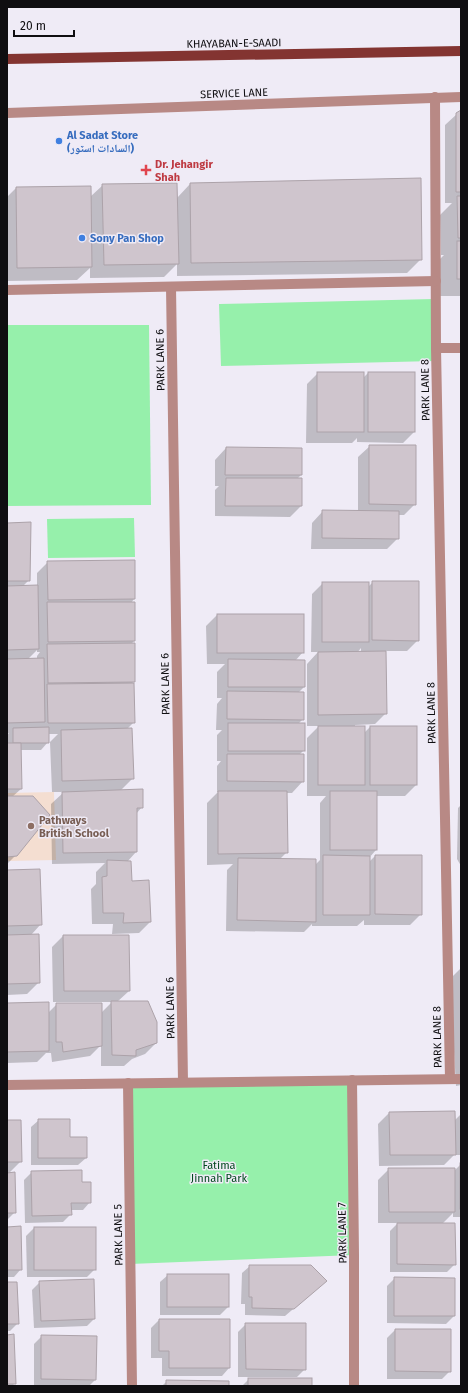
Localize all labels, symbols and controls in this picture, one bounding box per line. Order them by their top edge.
scale bar [14,12,74,38]
text: 20 m [20,19,46,33]
street label: KHAYABAN-E-SAADI [186,36,282,51]
street label: SERVICE LANE [200,86,268,101]
place label: Al Sadat Store (السادات اسٽور) [66,129,138,155]
marker: Al Sadat Store (السادات اسٽور) [54,136,64,146]
place label: Dr. Jehangir Shah [155,158,213,184]
marker: Dr. Jehangir Shah [140,164,152,176]
place label: Sony Pan Shop [90,232,164,245]
marker: Sony Pan Shop [77,233,87,243]
street label: PARK LANE 6 [153,329,168,391]
street label: PARK LANE 8 [418,359,433,421]
street label: PARK LANE 6 [158,653,173,715]
street label: PARK LANE 8 [424,682,439,744]
place label: Pathways British School [39,814,110,840]
marker: Pathways British School [26,821,36,831]
street label: PARK LANE 6 [163,977,178,1039]
street label: PARK LANE 8 [430,1006,445,1068]
park label: Fatima Jinnah Park [191,1159,248,1185]
street label: PARK LANE 7 [335,1202,350,1264]
street label: PARK LANE 5 [111,1204,126,1266]

